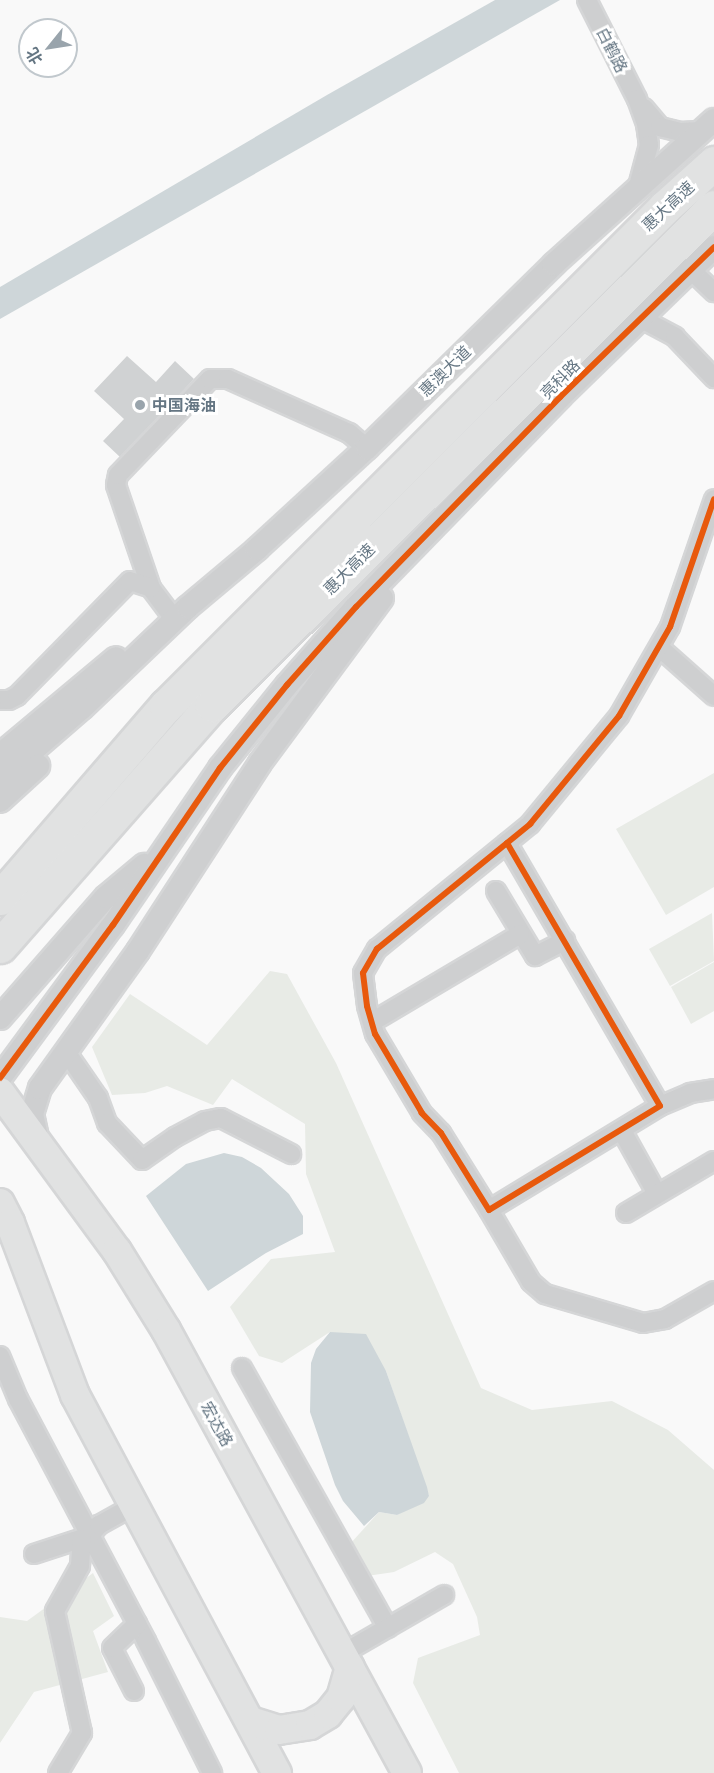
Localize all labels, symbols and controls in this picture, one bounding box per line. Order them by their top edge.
north arrow [18,18,78,78]
street label: 白鹤路 [593,24,631,76]
text: 北 [21,44,47,68]
street label: 惠大高速 [638,177,698,235]
street label: 惠澳大道 [415,342,475,400]
street label: 亮科路 [536,355,584,403]
place label: 中国海油 [152,395,216,415]
marker: 中国海油 [133,398,147,412]
street label: 惠大高速 [320,540,378,598]
street label: 宏达路 [197,1398,237,1450]

